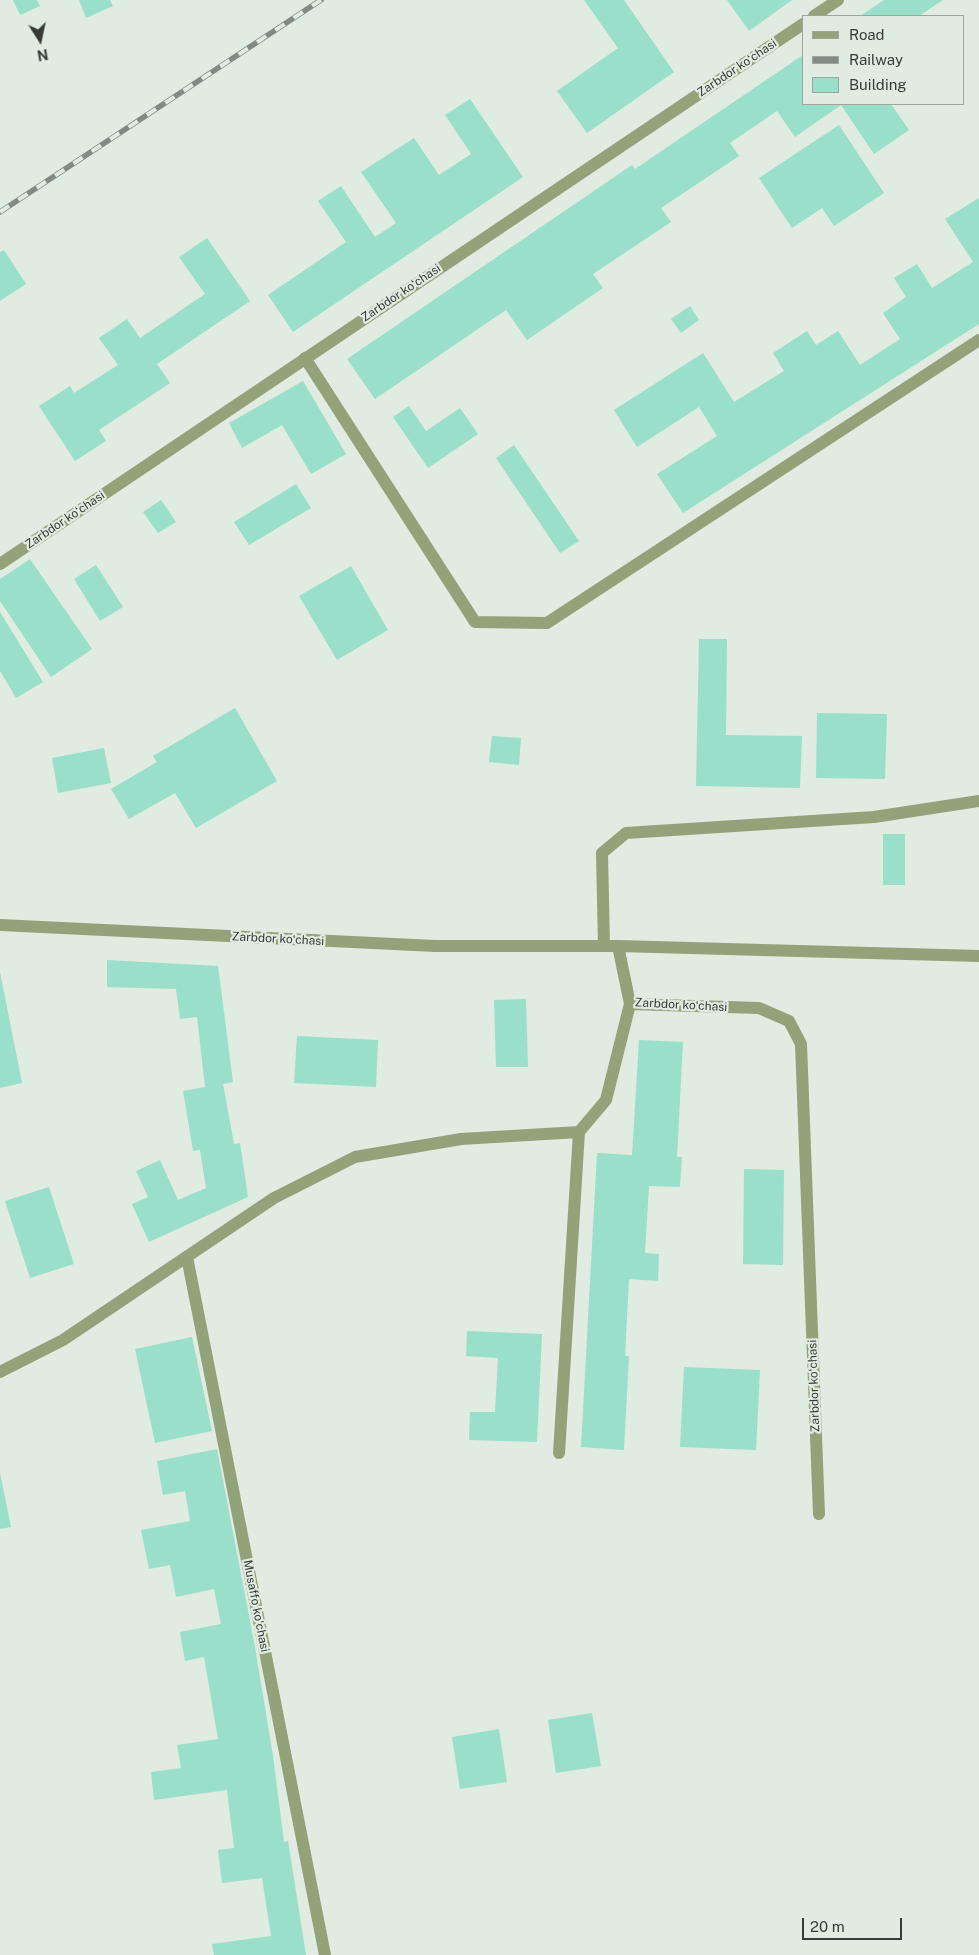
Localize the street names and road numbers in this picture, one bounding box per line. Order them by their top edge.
street label: Zarbdor koʻchasi [695,36,779,100]
street label: Zarbdor koʻchasi [359,261,443,325]
street label: Zarbdor koʻchasi [23,488,107,552]
street label: Zarbdor koʻchasi [231,929,325,949]
street label: Zarbdor koʻchasi [634,995,728,1015]
street label: Zarbdor koʻchasi [805,1339,823,1433]
street label: Musaffo koʻchasi [240,1559,272,1653]

